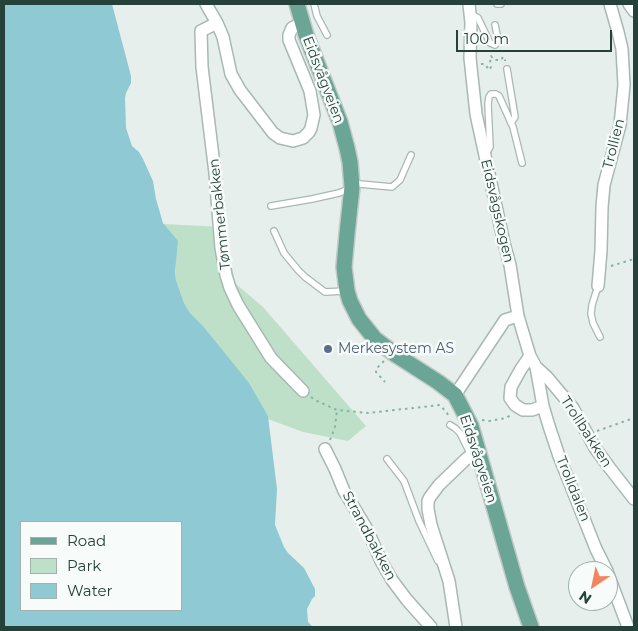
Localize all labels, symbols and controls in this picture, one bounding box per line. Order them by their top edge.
scale bar [458,20,614,52]
text: 100 m [464,29,509,48]
street label: Eidsvågveien [299,34,347,126]
street label: Trollien [600,117,628,171]
street label: Tømmerbakken [206,158,234,270]
street label: Eidsvågskogen [477,158,517,264]
place label: Merkesystem AS [338,341,454,357]
marker: Merkesystem AS [322,343,334,355]
street label: Trollbakken [557,393,615,471]
street label: Eidsvågveien [456,413,500,505]
street label: Trolldalen [552,454,594,524]
street label: Strandbakken [338,489,400,583]
legend [20,521,182,611]
text: Road [67,531,106,550]
text: Park [67,556,101,575]
north arrow [568,561,618,611]
text: Water [67,581,113,600]
text: N [575,587,595,608]

